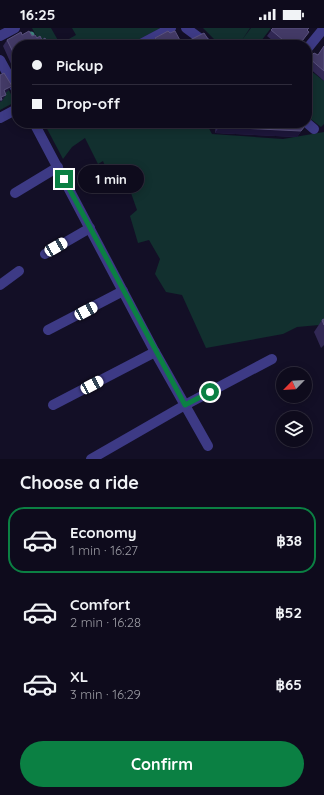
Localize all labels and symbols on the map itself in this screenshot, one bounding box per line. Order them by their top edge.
callout: 1 min [78,165,144,193]
route end [55,170,73,188]
car [43,236,69,258]
car [73,300,99,322]
north arrow [276,367,312,403]
car [79,374,105,396]
route start [201,383,219,401]

